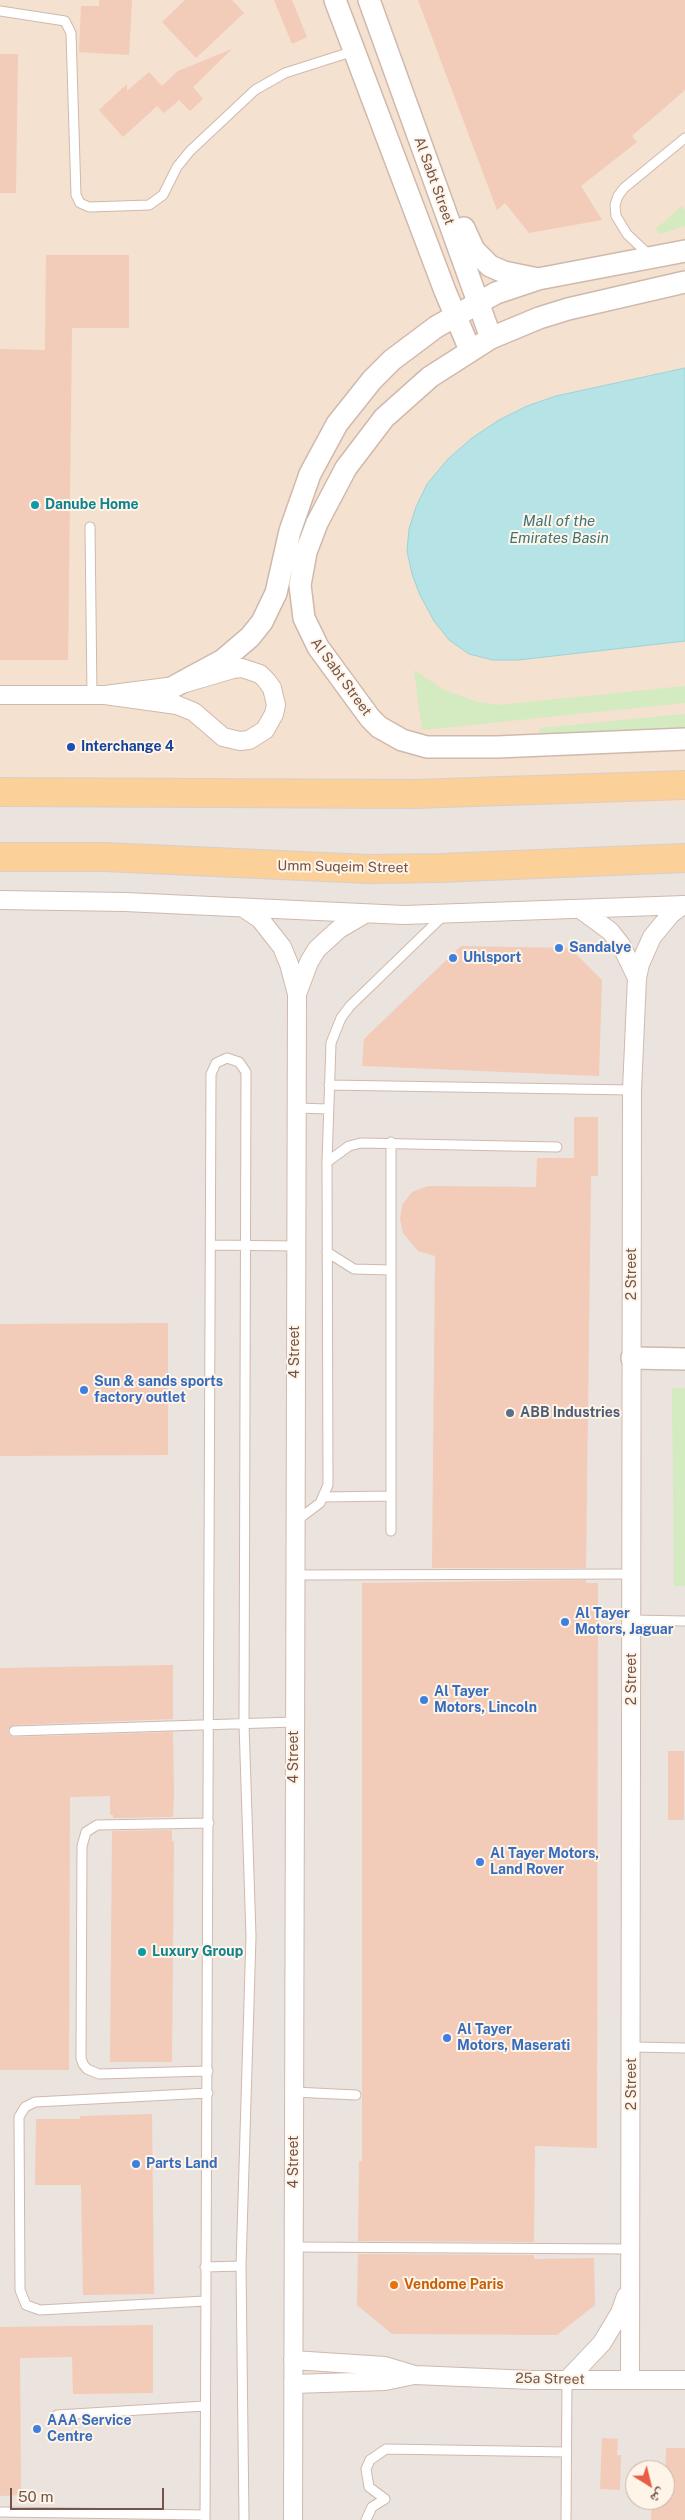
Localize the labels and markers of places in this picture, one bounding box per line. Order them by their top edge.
place label: Danube Home [45,497,139,513]
marker: Danube Home [29,499,41,511]
place label: Interchange 4 [81,739,174,755]
marker: Interchange 4 [65,741,77,753]
place label: Sandalye [569,940,631,956]
marker: Sandalye [553,942,565,954]
place label: Uhlsport [463,950,521,966]
marker: Uhlsport [447,952,459,964]
place label: Sun & sands sports factory outlet [94,1374,223,1406]
marker: Sun & sands sports factory outlet [78,1384,90,1396]
place label: ABB Industries [520,1405,620,1421]
marker: ABB Industries [504,1407,516,1419]
place label: Al Tayer Motors, Jaguar [575,1606,674,1638]
marker: Al Tayer Motors, Jaguar [559,1616,571,1628]
place label: Al Tayer Motors, Lincoln [434,1684,537,1716]
marker: Al Tayer Motors, Lincoln [418,1694,430,1706]
place label: Al Tayer Motors, Land Rover [490,1846,599,1878]
marker: Al Tayer Motors, Land Rover [474,1856,486,1868]
place label: Luxury Group [152,1944,243,1960]
marker: Luxury Group [136,1946,148,1958]
place label: Al Tayer Motors, Maserati [457,2022,570,2054]
marker: Al Tayer Motors, Maserati [441,2032,453,2044]
place label: Parts Land [146,2156,218,2172]
marker: Parts Land [130,2158,142,2170]
place label: Vendome Paris [404,2277,504,2293]
marker: Vendome Paris [388,2279,400,2291]
place label: AAA Service Centre [47,2413,131,2446]
marker: AAA Service Centre [31,2423,43,2435]

